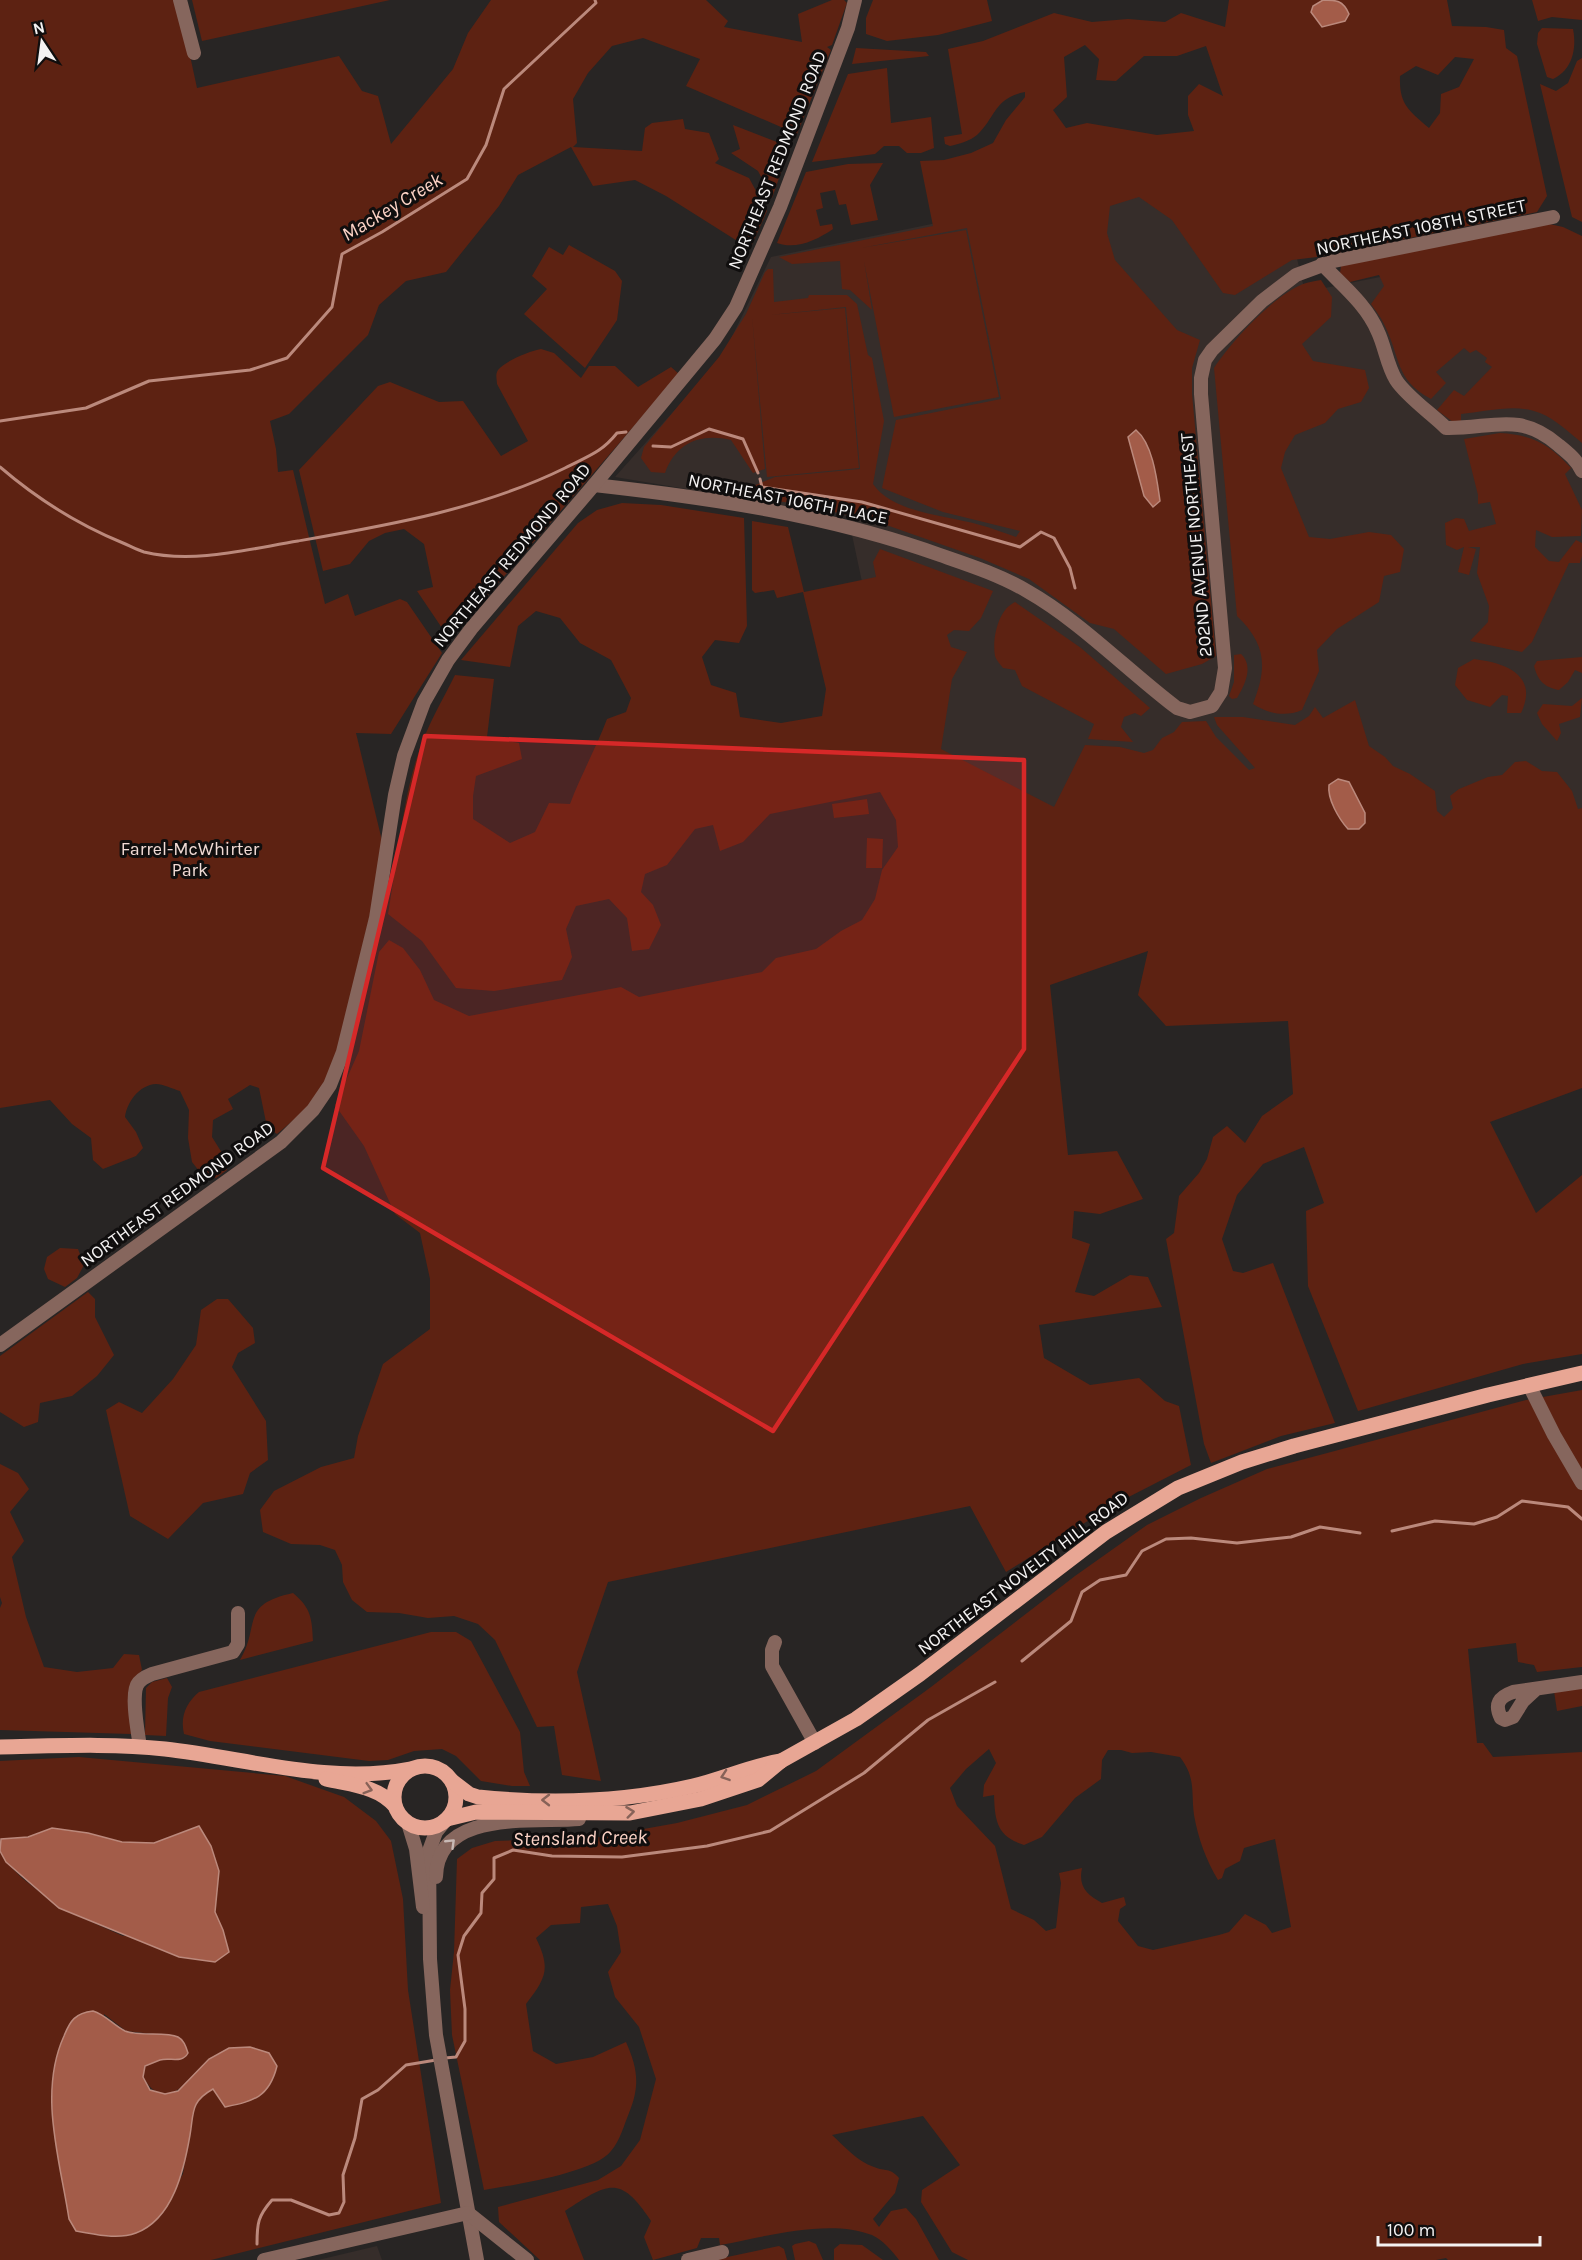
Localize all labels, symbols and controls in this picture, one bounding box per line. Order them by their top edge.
north arrow [12,12,72,72]
text: N [31,17,46,38]
street label: NORTHEAST REDMOND ROAD [723,47,831,273]
water label: Mackey Creek [337,167,447,246]
street label: NORTHEAST 108TH STREET [1314,194,1528,260]
street label: 202ND AVENUE NORTHEAST [1175,432,1217,658]
street label: NORTHEAST REDMOND ROAD [428,458,596,652]
street label: NORTHEAST 106TH PLACE [686,469,890,529]
park label: Farrel-McWhirter Park [121,838,260,881]
street label: NORTHEAST REDMOND ROAD [76,1116,278,1272]
street label: NORTHEAST NOVELTY HILL ROAD [913,1486,1133,1660]
one-way arrow [720,1769,731,1782]
one-way arrow [362,1782,373,1794]
one-way arrow [542,1794,551,1806]
one-way arrow [626,1806,635,1819]
water label: Stensland Creek [512,1825,648,1851]
one-way arrow [444,1839,454,1850]
scale bar [1378,2209,1540,2247]
text: 100 m [1387,2219,1435,2241]

